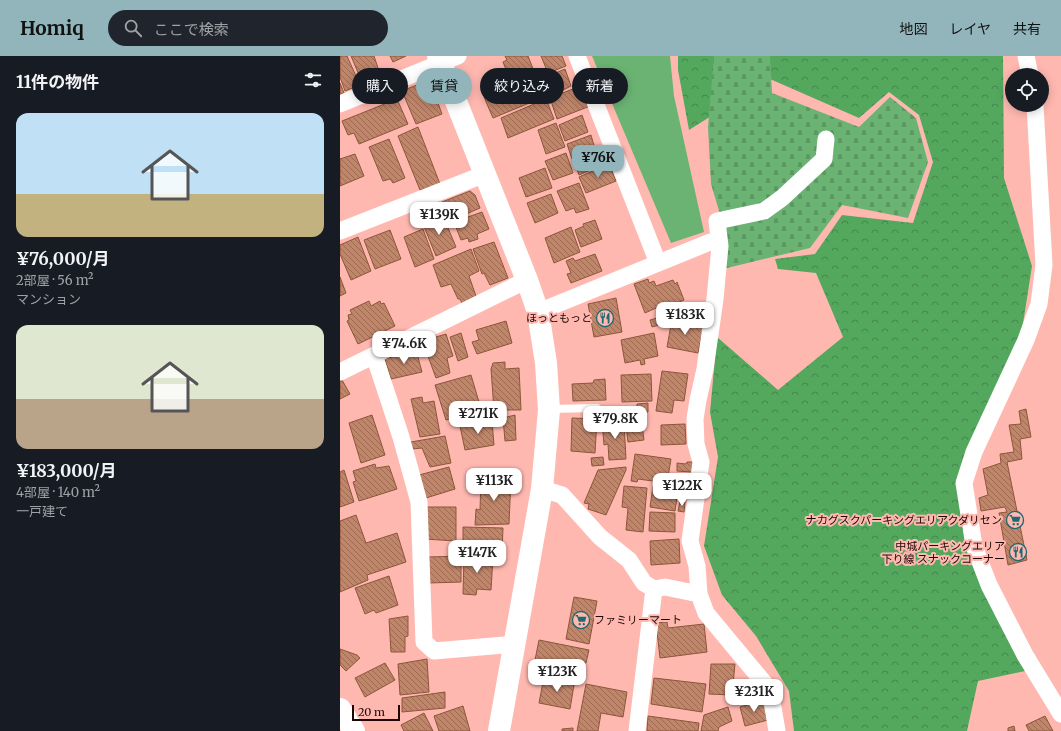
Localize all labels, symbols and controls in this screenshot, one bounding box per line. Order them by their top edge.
search box [108,10,388,46]
text: Homiq [20,16,84,40]
icon: search [122,17,144,39]
text: ここで検索 [154,20,229,39]
text: 地図 [899,20,927,38]
text: レイヤ [949,20,991,38]
text: 共有 [1013,20,1041,38]
chip: 購入 [352,68,408,104]
chip: 賃貸 [416,68,472,104]
chip: 絞り込み [480,68,564,104]
chip: 新着 [572,68,628,104]
map controls [1005,68,1049,112]
button: locate [1005,68,1049,112]
icon: filters [302,69,324,91]
text: 11件の物件 [16,71,99,93]
icon: home [134,139,206,211]
pin: ¥76K [574,145,622,179]
text: ¥76K [581,149,615,166]
pin: ¥139K [411,202,467,236]
text: ¥139K [419,206,459,223]
text: ¥76,000/月 [16,248,110,270]
text: 2部屋 · 56 m² [16,272,94,289]
text: マンション [16,291,81,308]
pin: ¥183K [657,302,713,336]
text: ¥183K [665,306,705,323]
restaurant icon: ほっともっと [595,308,615,328]
place label: ほっともっと [526,311,592,325]
pin: ¥74.6K [371,331,437,365]
text: ¥74.6K [381,335,427,352]
icon: home [134,351,206,423]
pin: ¥271K [450,401,506,435]
text: ¥271K [458,405,498,422]
pin: ¥79.8K [582,406,648,440]
text: ¥79.8K [592,410,638,427]
text: ¥183,000/月 [16,460,117,482]
pin: ¥113K [466,468,522,502]
text: ¥113K [475,472,513,489]
pin: ¥122K [654,473,710,507]
text: ¥122K [662,477,702,494]
text: 4部屋 · 140 m² [16,484,100,501]
text: 一戸建て [16,503,68,520]
supermarket icon: ナカグスクパーキングエリアクダリセン [1005,510,1025,530]
place label: ナカグスクパーキングエリアクダリセン [806,513,1002,527]
place label: 中城パーキングエリア 下り線 スナックコーナー [881,539,1005,566]
pin: ¥147K [449,540,505,574]
restaurant icon: 中城パーキングエリア 下り線 スナックコーナー [1008,542,1028,562]
text: ¥147K [457,544,497,561]
supermarket icon: ファミリーマート [571,610,591,630]
place label: ファミリーマート [594,613,682,627]
pin: ¥123K [529,659,585,693]
text: ¥123K [537,663,577,680]
pin: ¥231K [726,679,782,713]
text: ¥231K [734,683,774,700]
scale bar [352,703,400,722]
text: 20 m [358,705,385,719]

